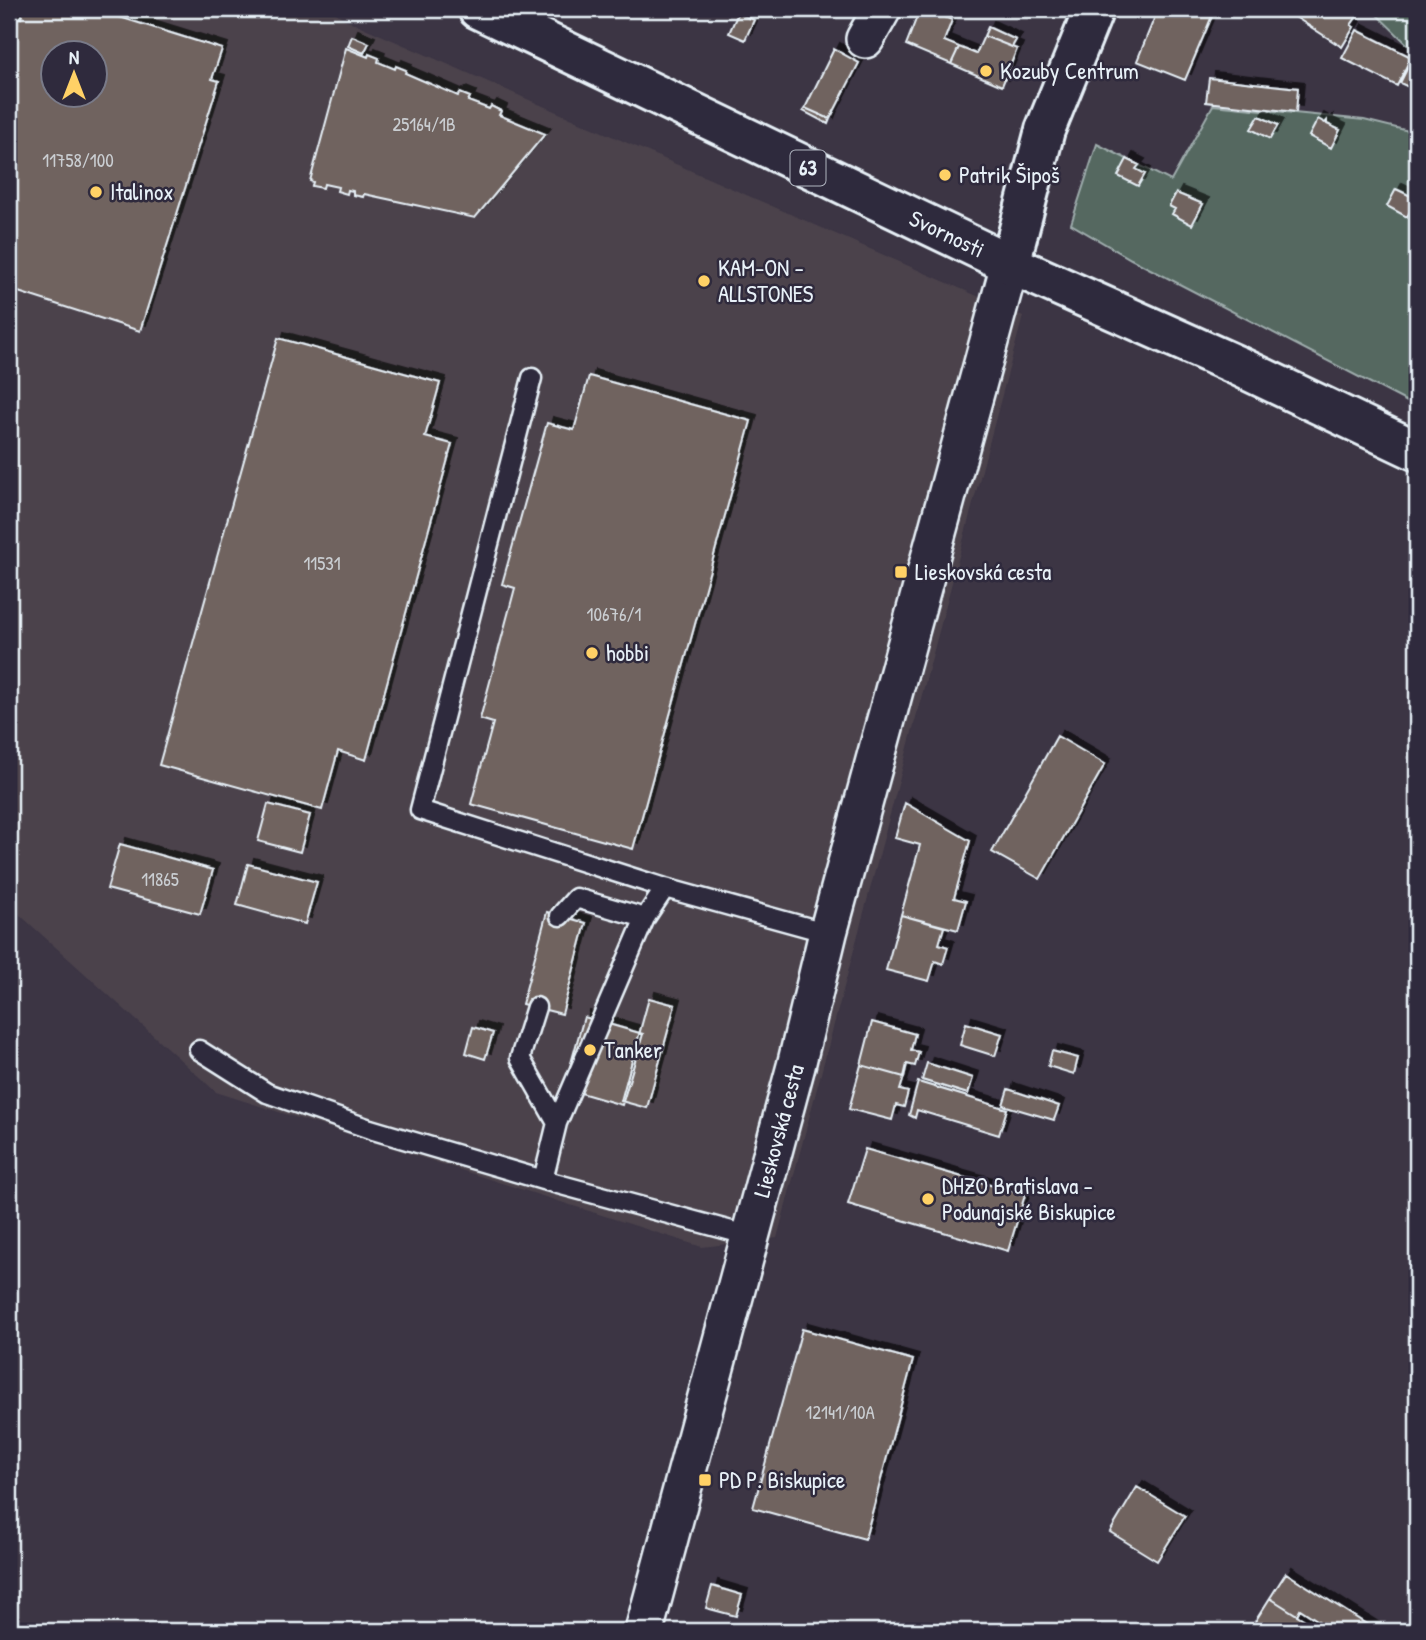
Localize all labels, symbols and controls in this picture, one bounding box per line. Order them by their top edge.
north arrow [38,38,108,108]
text: N [69,44,79,70]
place label: Kozuby Centrum [1000,55,1139,86]
marker: Kozuby Centrum [978,63,994,79]
house number: 25164/1B [392,111,456,137]
house number: 11758/100 [42,147,114,173]
road number: 63 [790,150,826,186]
place label: Patrik Šipoš [959,159,1060,190]
marker: Patrik Šipoš [937,167,953,183]
place label: Italinox [110,176,174,207]
marker: Italinox [88,184,104,200]
street label: Svornosti [905,202,990,264]
place label: KAM-ON - ALLSTONES [718,252,814,309]
marker: KAM-ON - ALLSTONES [696,273,712,289]
house number: 11531 [303,550,341,576]
place label: Lieskovská cesta [915,556,1051,587]
marker: Lieskovská cesta [893,564,909,580]
house number: 10676/1 [587,601,642,627]
place label: hobbi [606,637,649,668]
marker: hobbi [584,645,600,661]
house number: 11865 [141,866,179,892]
place label: Tanker [604,1034,662,1065]
marker: Tanker [582,1042,598,1058]
street label: Lieskovská cesta [745,1061,811,1201]
place label: DHZO Bratislava - Podunajské Biskupice [942,1170,1116,1227]
marker: DHZO Bratislava - Podunajské Biskupice [920,1191,936,1207]
house number: 12141/10A [805,1399,875,1425]
place label: PD P. Biskupice [719,1464,845,1495]
marker: PD P. Biskupice [697,1472,713,1488]

